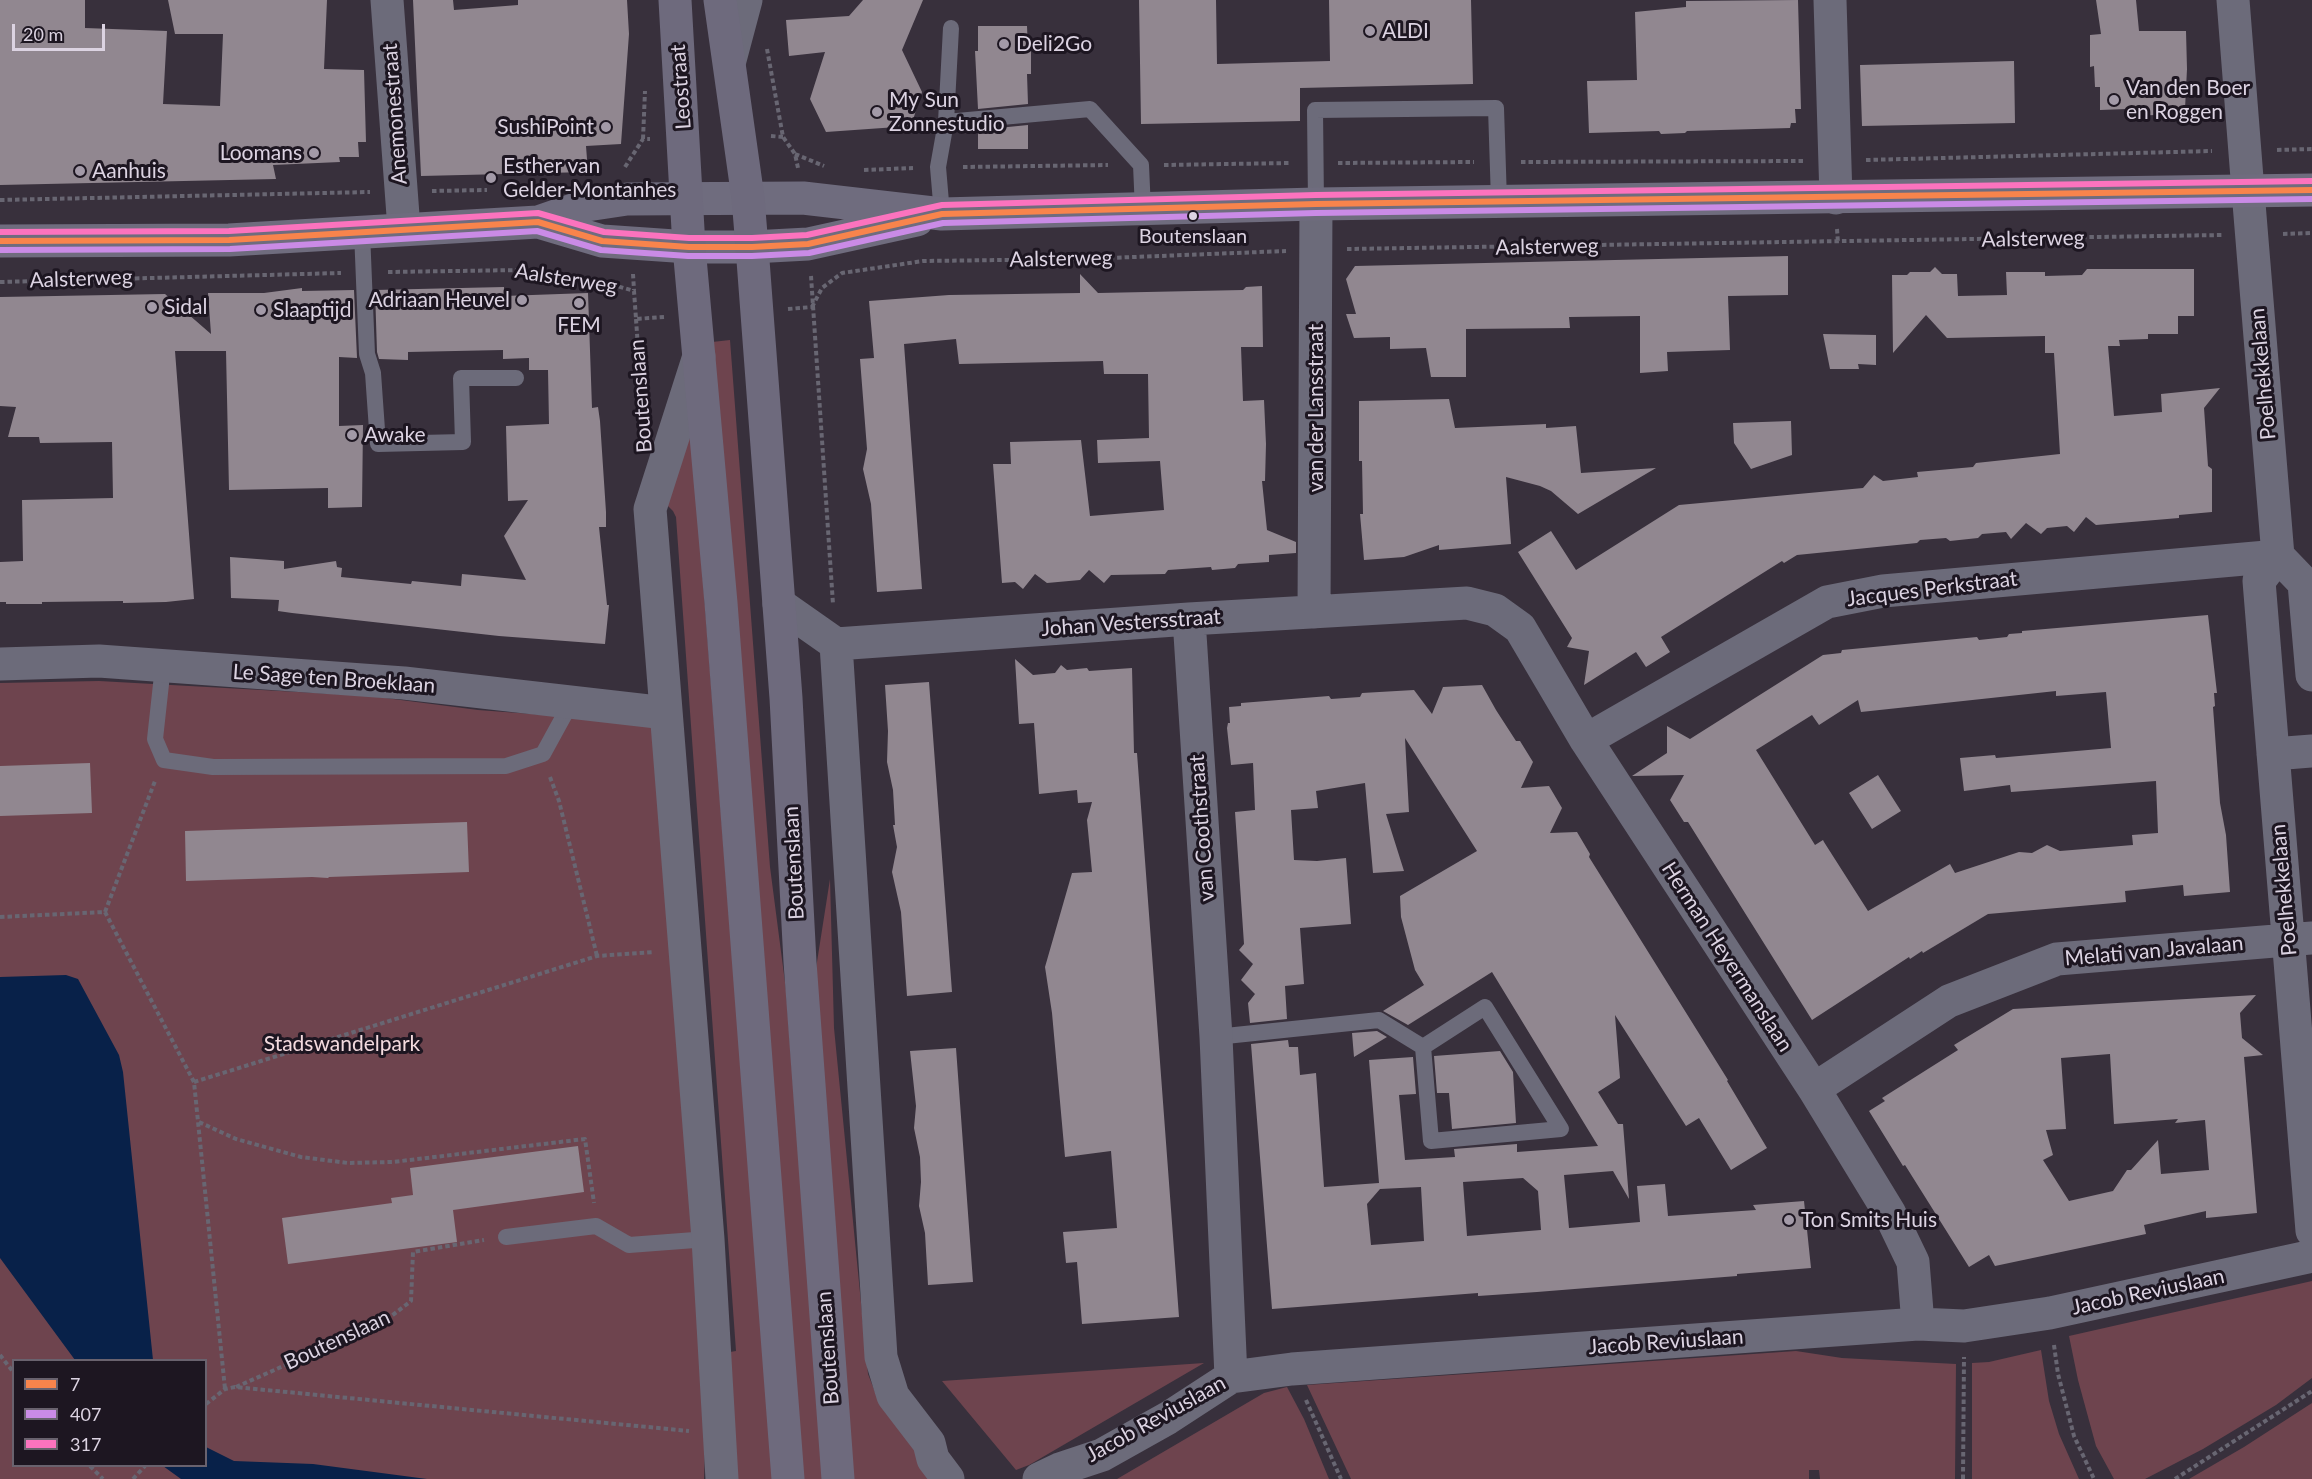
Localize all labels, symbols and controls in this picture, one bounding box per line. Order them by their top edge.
scale bar [15,12,108,50]
place label: ALDI [1382,18,1429,44]
text: 20 m [23,23,63,45]
marker: ALDI [1363,24,1377,38]
place label: Deli2Go [1016,31,1092,57]
marker: Deli2Go [997,37,1011,51]
street label: Anemonestraat [378,43,412,185]
street label: Leostraat [665,44,697,130]
place label: Van den Boer en Roggen [2126,75,2250,125]
place label: My Sun Zonnestudio [889,87,1005,137]
marker: Van den Boer en Roggen [2107,93,2121,107]
marker: My Sun Zonnestudio [870,105,884,119]
place label: SushiPoint [497,114,594,140]
marker: SushiPoint [599,120,613,134]
place label: Loomans [220,140,302,166]
marker: Loomans [307,146,321,160]
place label: Esther van Gelder-Montanhes [503,153,676,203]
place label: Aanhuis [92,158,166,184]
marker: Aanhuis [73,164,87,178]
marker: Esther van Gelder-Montanhes [484,171,498,185]
marker: Boutenslaan [1187,210,1199,222]
place label: Boutenslaan [1139,225,1247,249]
street label: Aalsterweg [1981,226,2085,252]
street label: Aalsterweg [1495,234,1599,260]
street label: Aalsterweg [1009,246,1113,272]
street label: Aalsterweg [513,258,619,300]
street label: Aalsterweg [29,265,133,293]
place label: Adriaan Heuvel [369,287,510,313]
marker: Adriaan Heuvel [515,293,529,307]
place label: Sidal [164,294,207,320]
marker: FEM [572,296,586,310]
place label: Slaaptijd [273,297,351,323]
marker: Sidal [145,300,159,314]
marker: Slaaptijd [254,303,268,317]
street label: Poelhekkelaan [2245,307,2281,441]
place label: FEM [557,312,601,338]
street label: van der Lansstraat [1303,324,1329,492]
street label: Boutenslaan [624,338,658,454]
place label: Awake [364,422,426,448]
marker: Awake [345,428,359,442]
street label: Jacques Perkstraat [1845,566,2019,612]
street label: Johan Vestersstraat [1040,604,1222,642]
street label: Le Sage ten Broeklaan [232,659,436,699]
street label: van Coothstraat [1184,754,1220,902]
street label: Boutenslaan [778,805,810,921]
street label: Poelhekkelaan [2266,823,2302,957]
street label: Herman Heyermanslaan [1656,857,1798,1057]
street label: Melati van Javalaan [2064,931,2244,971]
park label: Stadswandelpark [264,1031,420,1057]
place label: Ton Smits Huis [1801,1207,1937,1233]
marker: Ton Smits Huis [1782,1213,1796,1227]
street label: Jacob Reviuslaan [2069,1264,2227,1320]
street label: Boutenslaan [811,1290,845,1406]
street label: Boutenslaan [280,1305,394,1375]
street label: Jacob Reviuslaan [1588,1324,1744,1360]
legend [12,1359,207,1467]
street label: Jacob Reviuslaan [1082,1370,1230,1468]
text: 7 [70,1373,80,1395]
text: 407 [70,1403,101,1425]
text: 317 [70,1433,101,1455]

